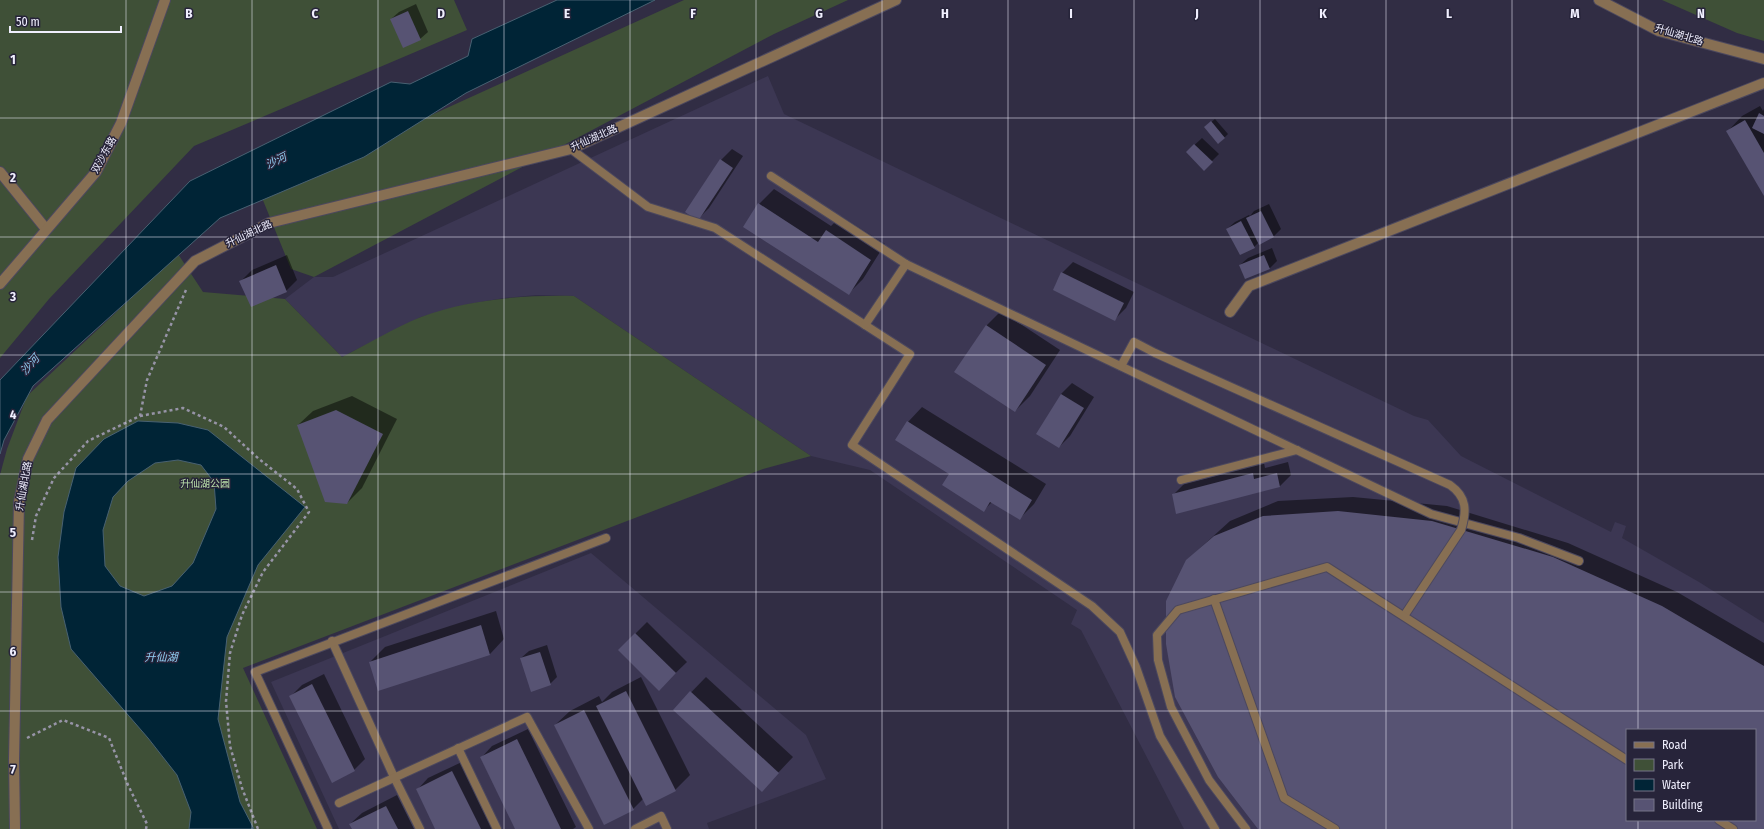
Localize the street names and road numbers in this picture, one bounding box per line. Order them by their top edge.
street label: 升仙湖北路 [1653,22,1705,48]
street label: 升仙湖北路 [569,122,619,154]
street label: 双沙东路 [89,135,119,175]
street label: 升仙湖北路 [224,218,274,250]
street label: 升仙湖北路 [14,460,34,512]

